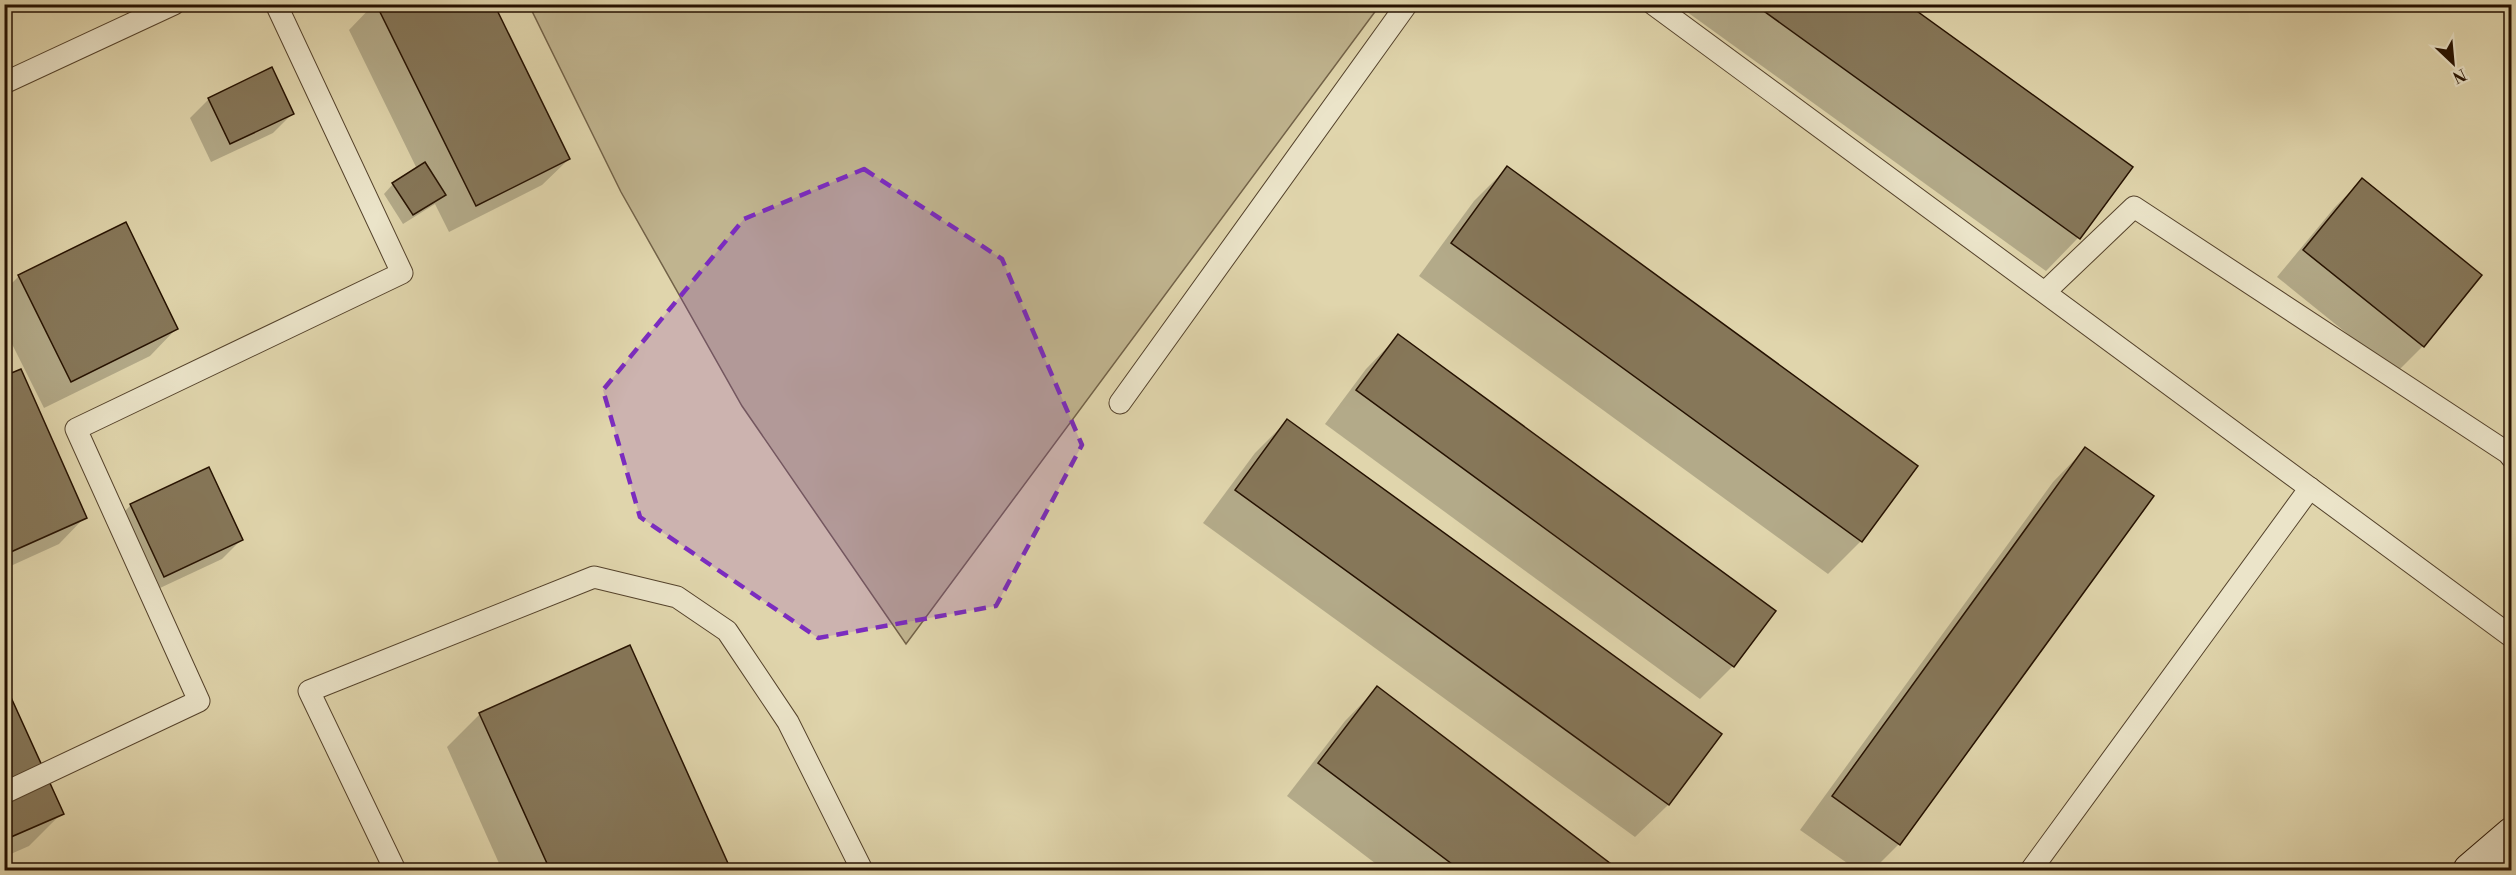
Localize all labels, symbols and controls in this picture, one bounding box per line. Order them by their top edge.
north arrow [2423,33,2483,93]
text: N [2449,64,2469,87]

